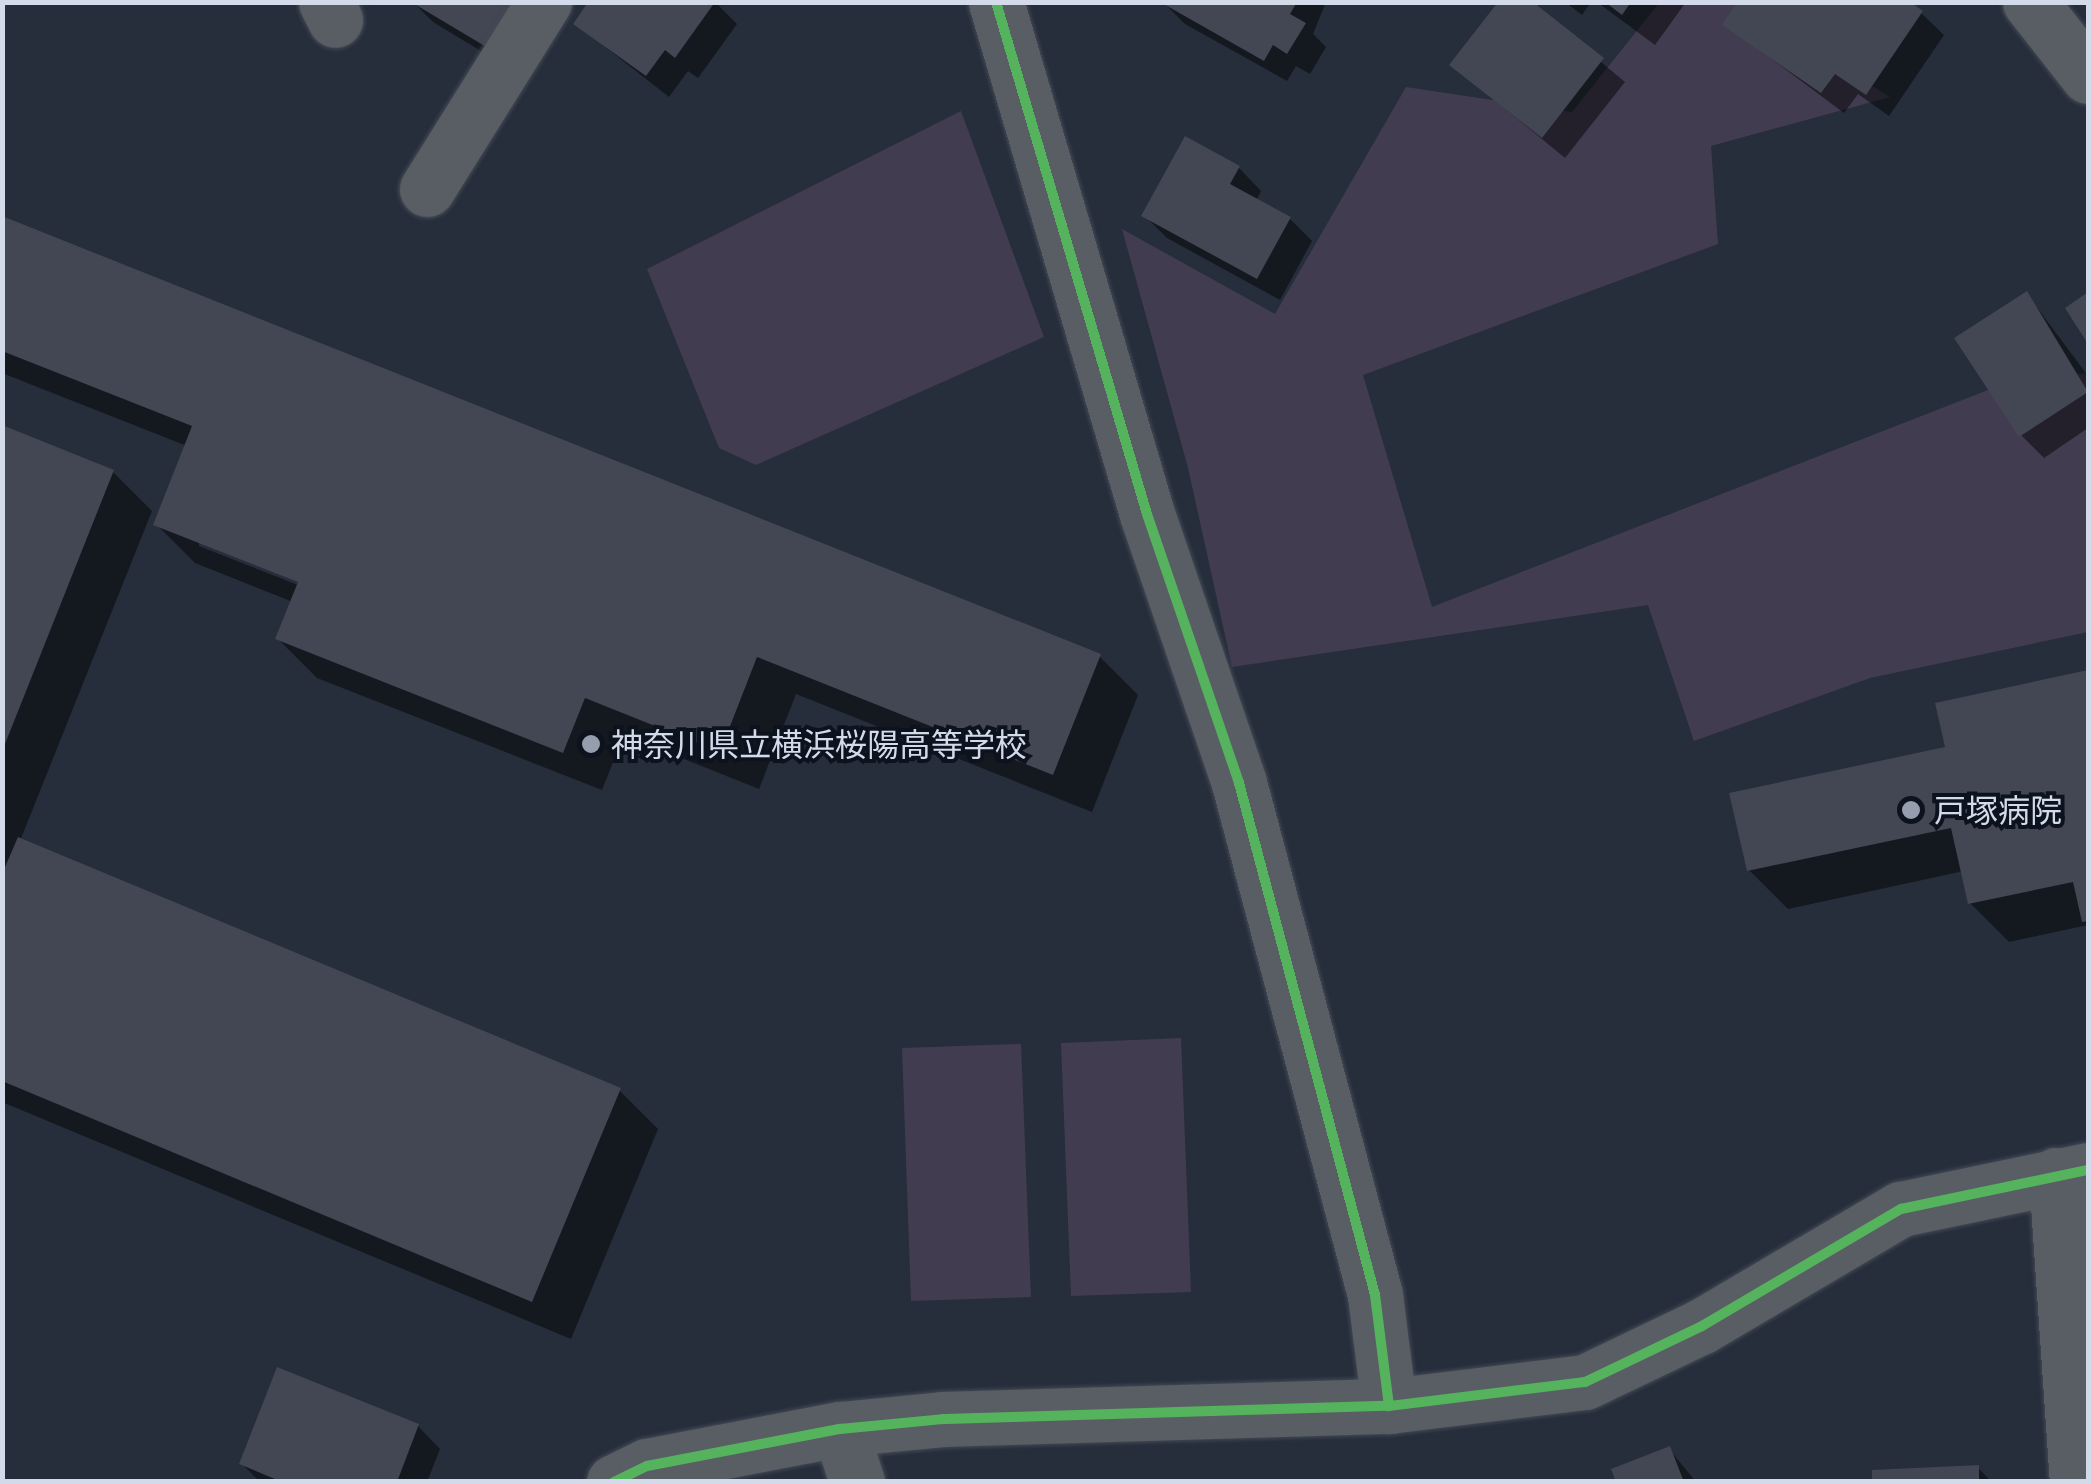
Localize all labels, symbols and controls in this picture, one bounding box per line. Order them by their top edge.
place label: 神奈川県立横浜桜陽高等学校 [611,725,1027,763]
marker: 神奈川県立横浜桜陽高等学校 [580,733,602,755]
place label: 戸塚病院 [1934,791,2062,829]
marker: 戸塚病院 [1898,797,1924,823]

